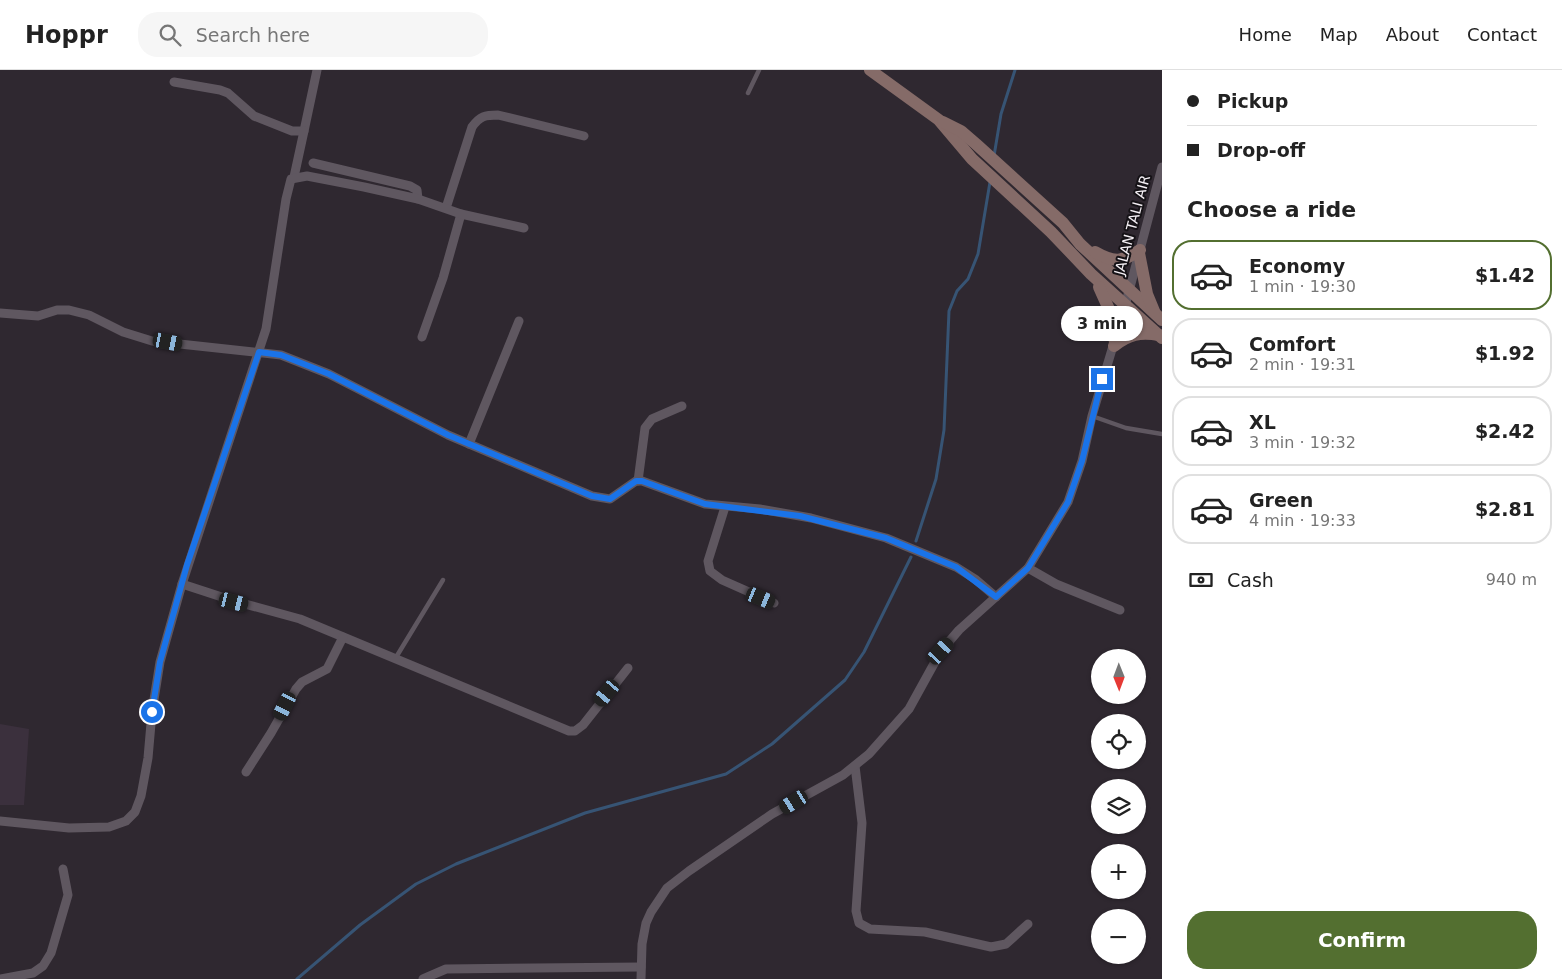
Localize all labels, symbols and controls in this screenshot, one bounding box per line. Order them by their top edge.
search box [138,12,488,57]
text: Hoppr [25,21,108,49]
icon: search [156,21,184,49]
text: Search here [196,24,310,46]
text: Home [1239,24,1292,45]
text: Map [1320,24,1358,45]
text: About [1386,24,1439,45]
text: Contact [1467,24,1537,45]
text: Pickup [1217,90,1288,112]
text: Drop-off [1217,139,1305,161]
street label: JALAN TALI AIR [1111,173,1153,278]
text: Choose a ride [1187,197,1356,222]
icon: car [1189,253,1234,298]
text: Economy [1249,255,1345,277]
text: $1.42 [1475,264,1535,286]
text: 1 min · 19:30 [1249,277,1356,296]
callout: 3 min [1061,306,1143,342]
text: 3 min [1077,314,1127,333]
icon: car [1189,331,1234,376]
car [151,332,184,352]
text: Comfort [1249,333,1336,355]
text: $1.92 [1475,342,1535,364]
text: 2 min · 19:31 [1249,355,1356,374]
route end [1091,368,1113,390]
icon: car [1189,409,1234,454]
text: XL [1249,411,1276,433]
text: $2.42 [1475,420,1535,442]
text: 3 min · 19:32 [1249,433,1356,452]
icon: car [1189,487,1234,532]
text: Green [1249,489,1313,511]
text: $2.81 [1475,498,1535,520]
text: 4 min · 19:33 [1249,511,1356,530]
icon: cash [1187,566,1215,594]
text: Cash [1227,569,1274,591]
text: 940 m [1486,570,1537,589]
car [744,585,777,611]
car [217,591,250,613]
car [925,635,956,667]
north arrow [1091,649,1146,704]
map controls [1091,649,1146,964]
car [591,677,622,709]
car [271,689,298,723]
route start [141,701,163,723]
button: locate [1091,714,1146,769]
button: layers [1091,779,1146,834]
car [777,788,810,816]
button: + [1091,844,1146,899]
button: − [1091,909,1146,964]
button: Confirm [1187,911,1537,969]

